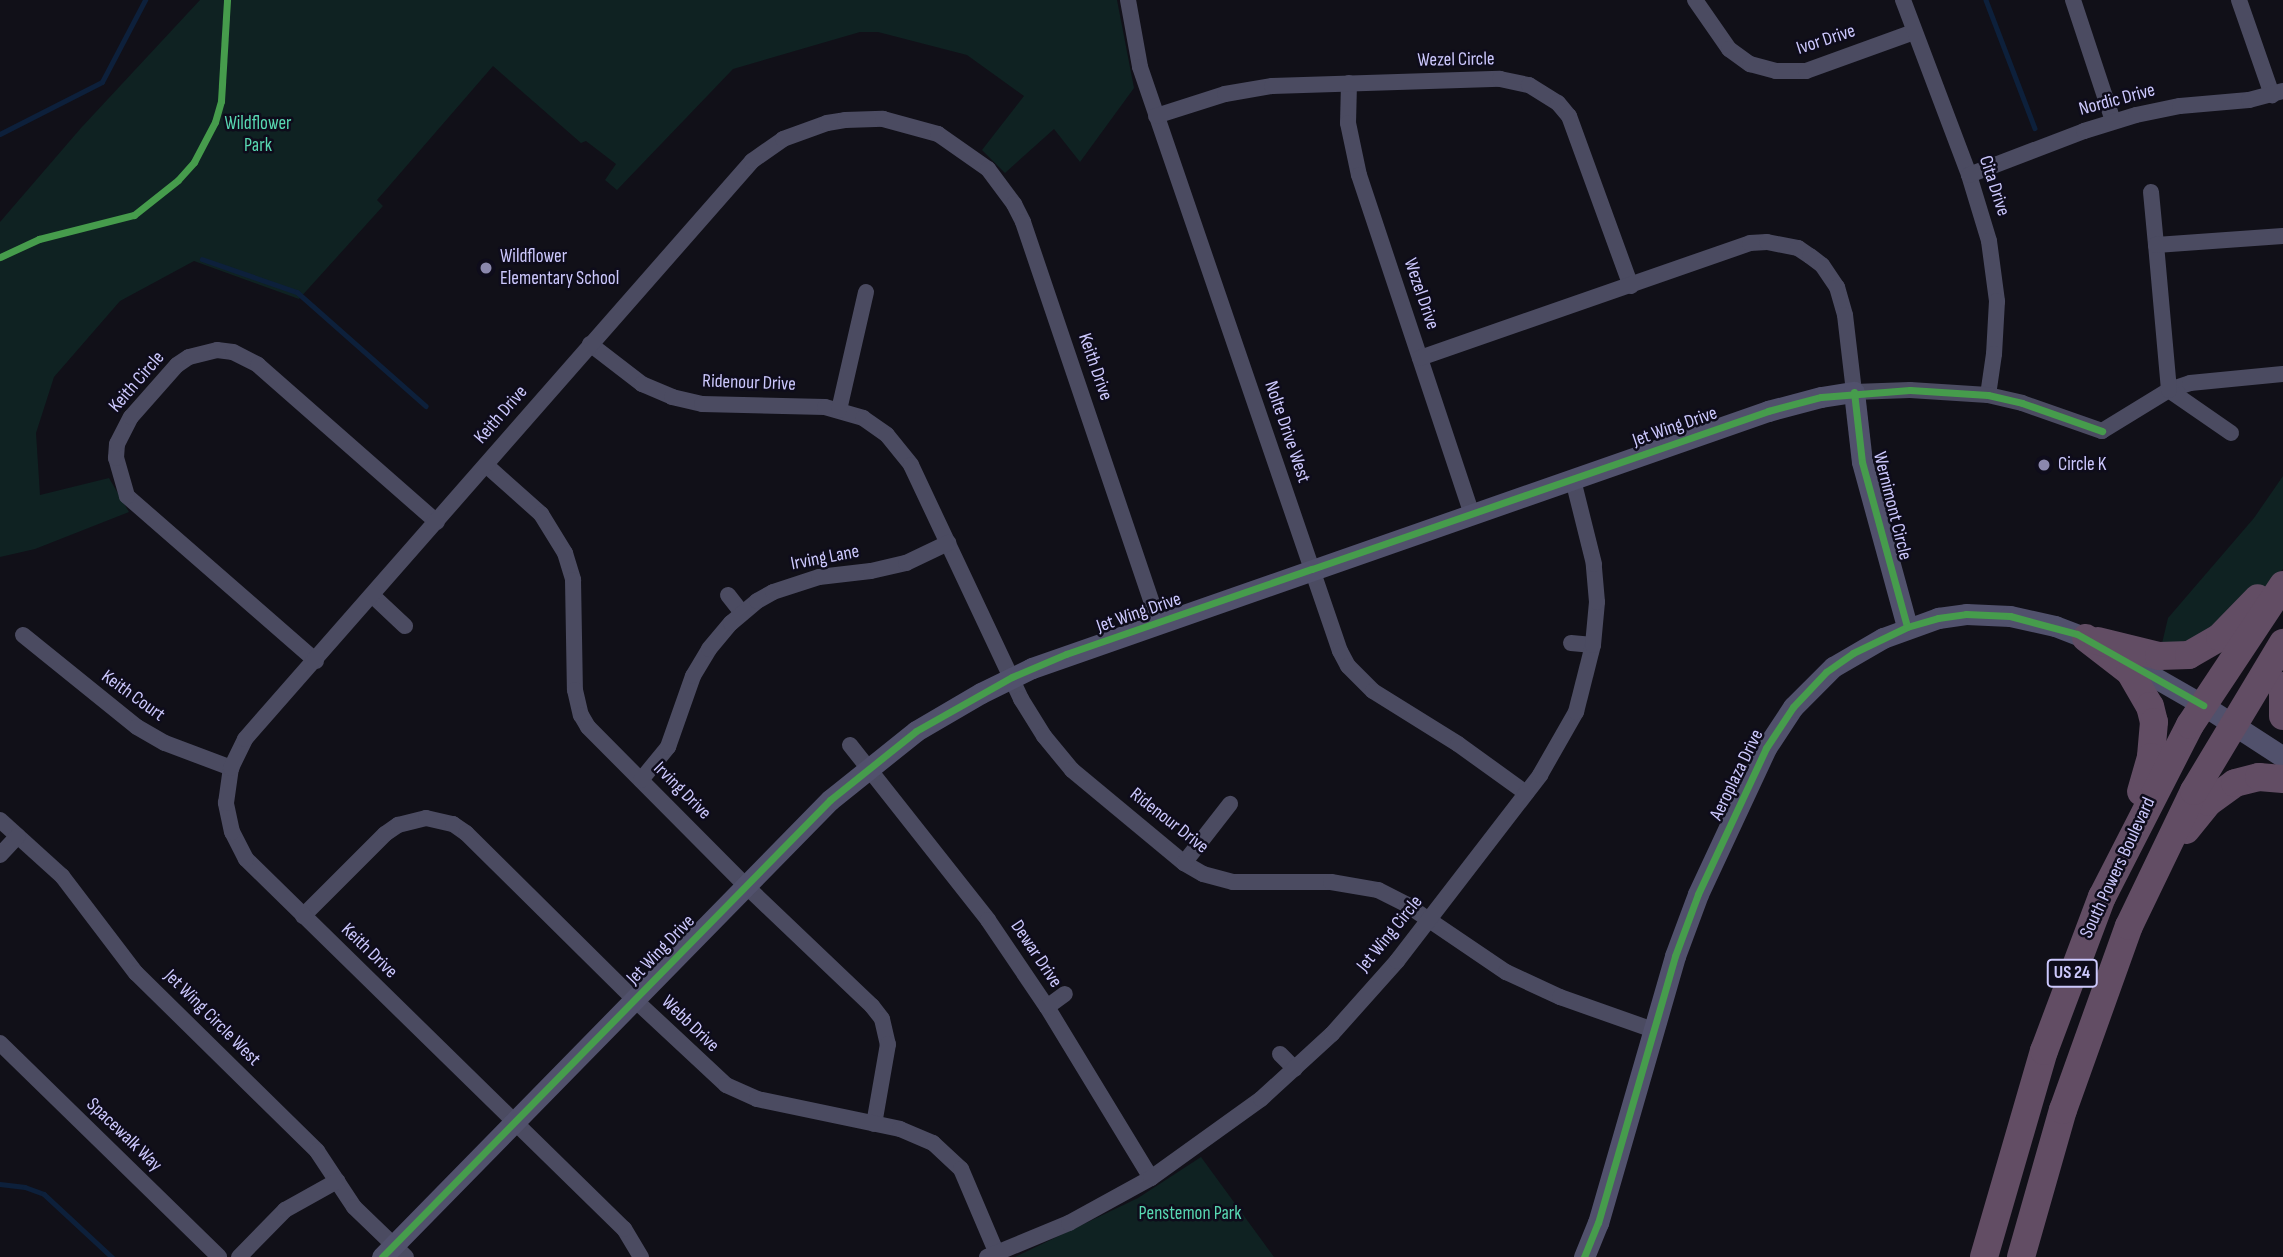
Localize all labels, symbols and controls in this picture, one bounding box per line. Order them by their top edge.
street label: Ivor Drive [1794,20,1858,60]
street label: Wezel Circle [1417,48,1495,72]
street label: Nordic Drive [2076,79,2158,121]
park label: Wildflower Park [224,113,292,157]
street label: Cita Drive [1974,153,2014,219]
place label: Wildflower Elementary School [500,246,619,290]
street label: Wezel Drive [1398,255,1444,333]
marker: Wildflower Elementary School [478,260,494,276]
street label: Keith Drive [1073,330,1117,404]
street label: Keith Circle [104,347,170,417]
street label: Ridenour Drive [702,370,796,396]
street label: Nolte Drive West [1259,378,1315,486]
street label: Keith Drive [470,381,532,449]
street label: Jet Wing Drive [1630,402,1720,452]
street label: Wernimont Circle [1868,450,1916,562]
place label: Circle K [2058,454,2106,476]
marker: Circle K [2036,457,2052,473]
street label: Irving Lane [789,540,861,576]
street label: Jet Wing Drive [1094,588,1184,638]
street label: Keith Court [97,665,169,727]
street label: Aeroplaza Drive [1705,726,1769,824]
street label: Irving Drive [648,757,716,825]
street label: Ridenour Drive [1125,783,1213,859]
street label: South Powers Boulevard [2075,794,2161,942]
street label: Jet Wing Circle [1352,891,1428,977]
street label: Jet Wing Drive [622,910,700,990]
street label: Dewar Drive [1005,916,1067,992]
street label: Keith Drive [336,919,402,983]
road number: US 24 [2046,958,2098,988]
street label: Jet Wing Circle West [159,965,265,1071]
street label: Webb Drive [656,991,724,1057]
street label: Spacewalk Way [81,1093,167,1177]
park label: Penstemon Park [1139,1203,1241,1225]

